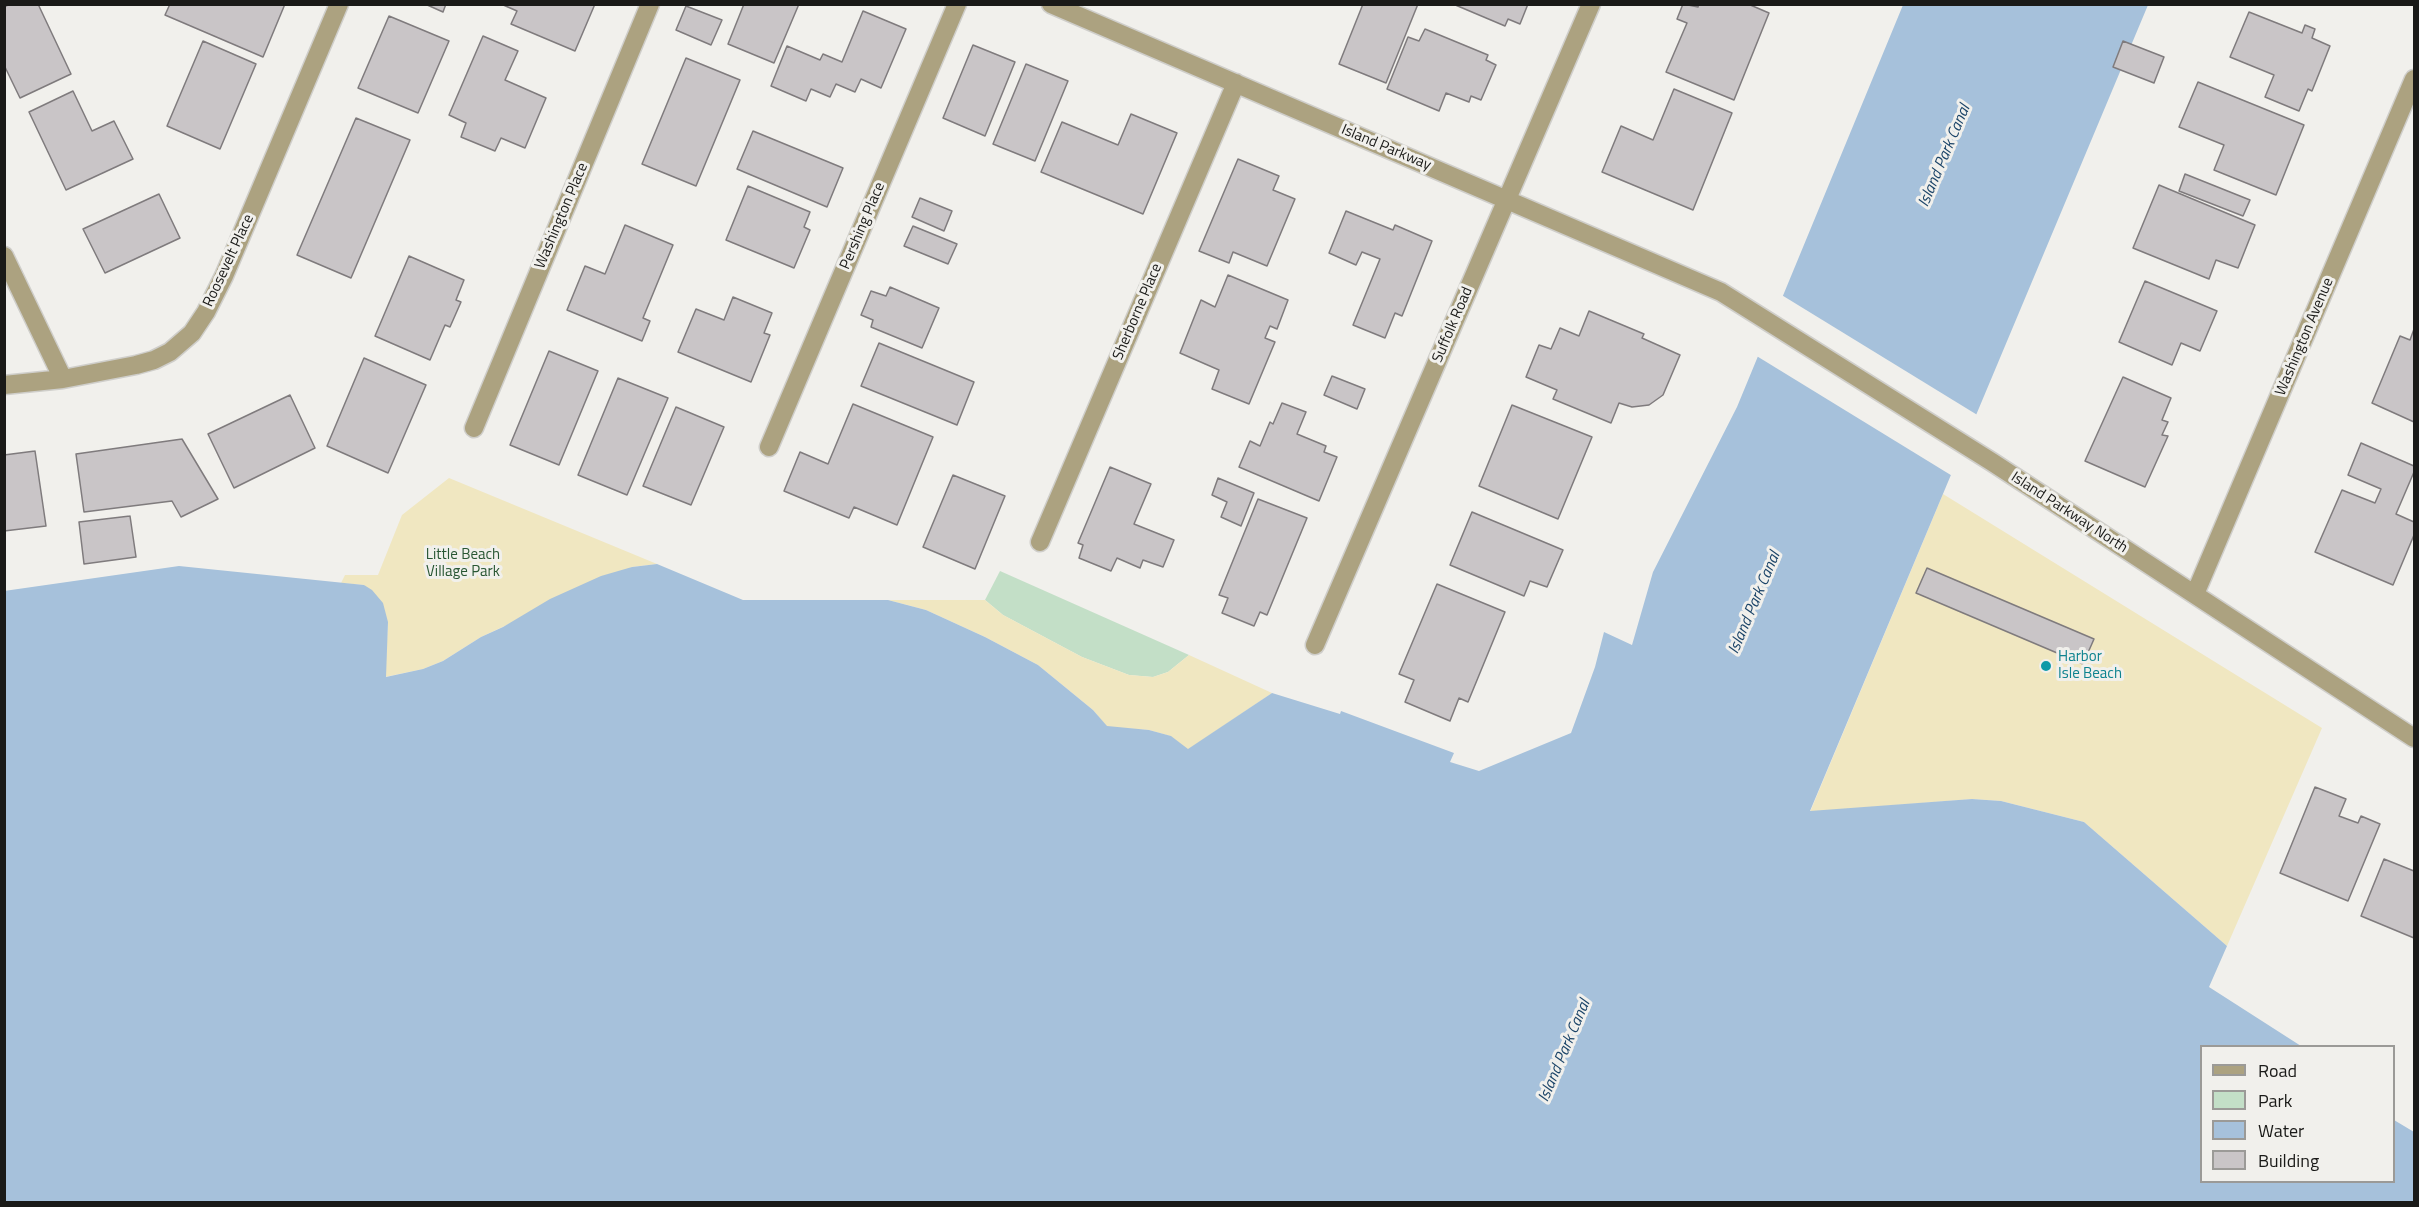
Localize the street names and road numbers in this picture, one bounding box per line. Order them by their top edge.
street label: Island Parkway [1338,121,1434,175]
street label: Washington Place [532,160,592,272]
street label: Pershing Place [837,180,889,272]
street label: Roosevelt Place [200,212,258,310]
street label: Sherborne Place [1110,261,1166,363]
street label: Washington Avenue [2272,275,2338,399]
street label: Suffolk Road [1429,285,1477,365]
street label: Island Parkway North [2007,469,2131,557]

